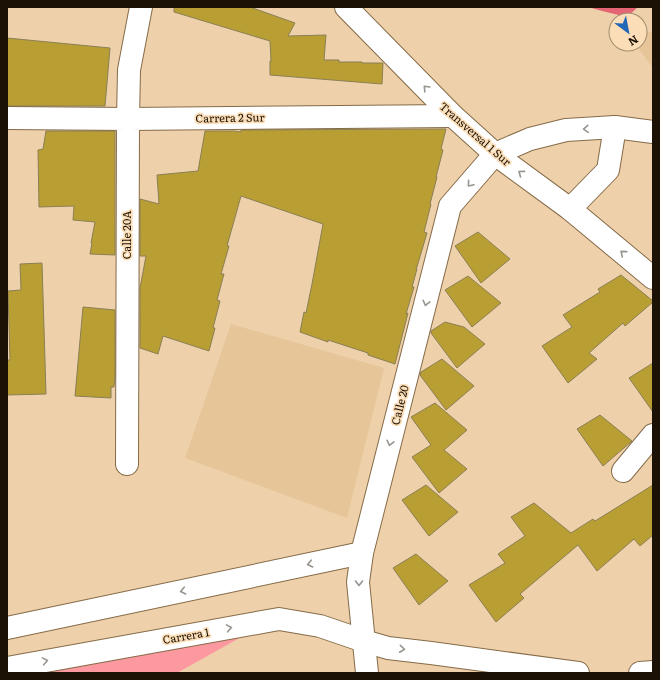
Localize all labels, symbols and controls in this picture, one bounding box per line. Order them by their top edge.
north arrow [608,12,648,52]
text: N [626,32,642,51]
one-way arrow [423,85,431,93]
street label: Transversal 1 Sur [436,98,515,169]
street label: Carrera 2 Sur [195,108,265,126]
one-way arrow [583,124,589,133]
one-way arrow [518,170,525,178]
one-way arrow [467,179,474,186]
street label: Calle 20A [118,211,134,259]
one-way arrow [620,251,628,258]
one-way arrow [422,300,430,307]
street label: Calle 20 [386,383,412,426]
one-way arrow [386,439,395,446]
one-way arrow [307,559,314,567]
one-way arrow [355,580,363,586]
one-way arrow [180,586,186,594]
street label: Carrera 1 [161,623,211,647]
one-way arrow [225,624,232,633]
one-way arrow [399,645,405,654]
one-way arrow [42,657,49,666]

